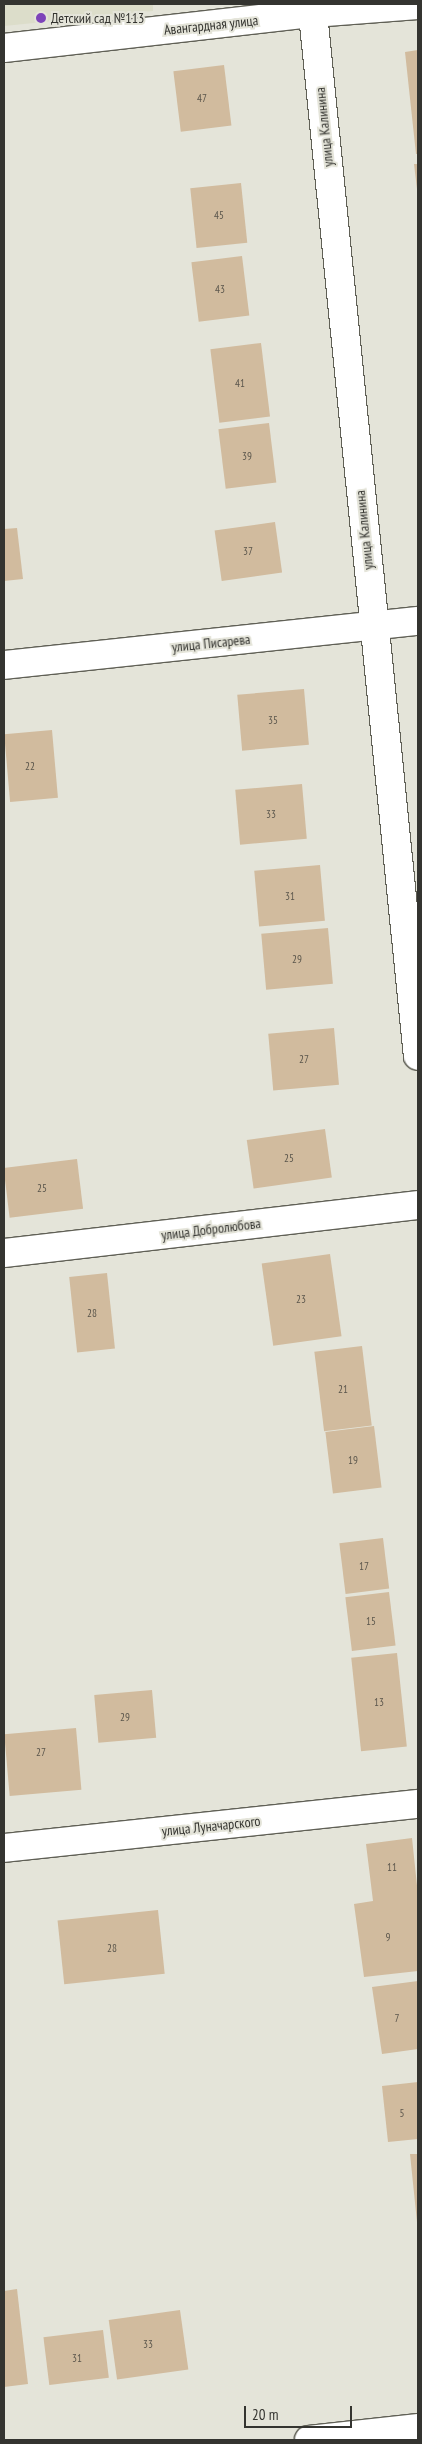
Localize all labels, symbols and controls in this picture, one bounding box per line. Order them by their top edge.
place label: Детский сад №113 [51,10,144,26]
marker: Детский сад №113 [35,12,47,24]
street label: Авангардная улица [163,12,259,38]
street label: улица Калинина [311,86,337,168]
house number: 47 [197,91,207,105]
house number: 45 [214,208,224,222]
house number: 43 [215,282,225,296]
house number: 41 [235,376,245,390]
house number: 39 [242,449,252,463]
street label: улица Калинина [351,489,377,571]
house number: 37 [243,544,253,558]
street label: улица Писарева [171,631,251,655]
house number: 35 [268,713,278,727]
house number: 22 [25,759,35,773]
house number: 33 [266,807,276,821]
house number: 31 [285,889,295,903]
house number: 29 [292,952,302,966]
house number: 27 [299,1052,309,1066]
house number: 25 [284,1151,294,1165]
house number: 25 [37,1181,47,1195]
street label: улица Добролюбова [160,1215,262,1243]
house number: 23 [296,1292,306,1306]
house number: 28 [87,1306,97,1320]
house number: 21 [338,1382,348,1396]
house number: 19 [348,1453,358,1467]
house number: 17 [359,1559,369,1573]
house number: 15 [366,1614,376,1628]
house number: 13 [374,1695,384,1709]
house number: 29 [120,1710,130,1724]
house number: 27 [36,1745,46,1759]
street label: улица Луначарского [161,1812,261,1840]
house number: 11 [387,1860,397,1874]
house number: 9 [386,1930,390,1944]
house number: 28 [107,1941,117,1955]
house number: 7 [395,2011,399,2025]
house number: 5 [400,2106,404,2120]
house number: 33 [143,2337,153,2351]
house number: 31 [72,2351,82,2365]
scale bar [247,2396,354,2428]
text: 20 m [252,2405,278,2424]

